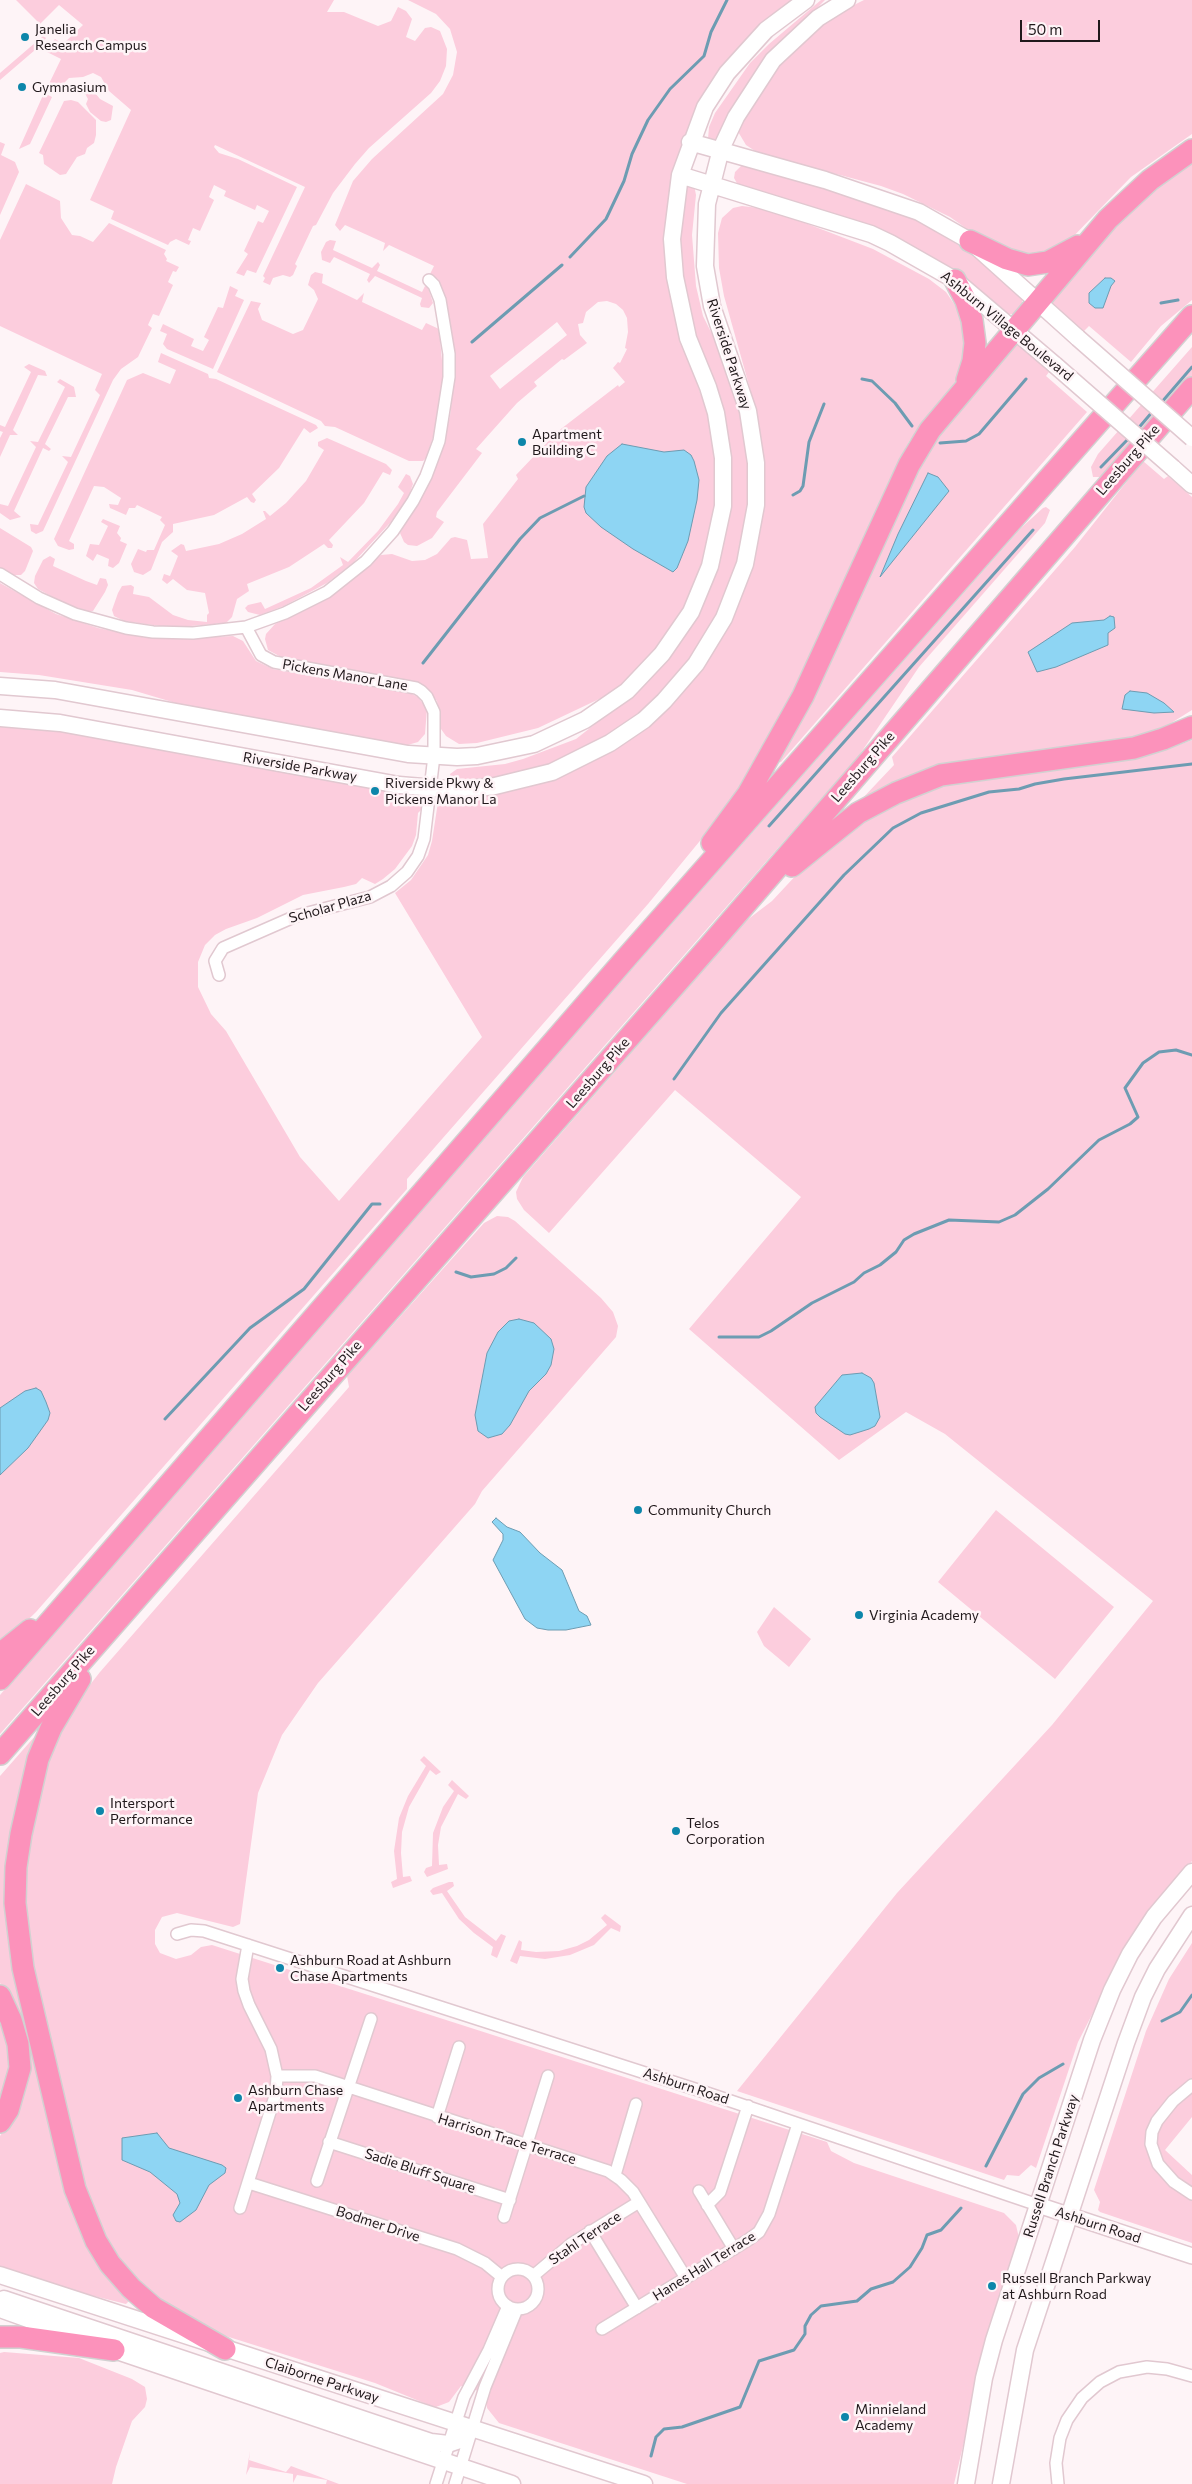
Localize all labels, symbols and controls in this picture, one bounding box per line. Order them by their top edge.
scale bar [1022,10,1102,42]
text: 50 m [1028,20,1062,38]
place label: Janelia Research Campus [35,21,147,54]
marker: Janelia Research Campus [19,31,31,43]
place label: Gymnasium [32,79,107,95]
marker: Gymnasium [16,81,28,93]
street label: Ashburn Village Boulevard [937,267,1077,385]
street label: Riverside Parkway [703,296,755,412]
street label: Leesburg Pike [1093,421,1163,499]
place label: Apartment Building C [532,426,602,458]
marker: Apartment Building C [516,436,528,448]
street label: Pickens Manor Lane [281,656,409,694]
street label: Leesburg Pike [828,728,898,806]
street label: Riverside Parkway [242,749,358,785]
place label: Riverside Pkwy & Pickens Manor La [385,775,497,808]
marker: Riverside Pkwy & Pickens Manor La [369,785,381,797]
street label: Scholar Plaza [287,887,373,927]
street label: Leesburg Pike [563,1034,633,1112]
street label: Leesburg Pike [295,1337,365,1415]
place label: Community Church [648,1502,771,1518]
marker: Community Church [632,1504,644,1516]
place label: Virginia Academy [869,1607,979,1623]
marker: Virginia Academy [853,1609,865,1621]
street label: Leesburg Pike [28,1642,98,1720]
place label: Intersport Performance [110,1795,193,1828]
marker: Intersport Performance [94,1805,106,1817]
place label: Telos Corporation [686,1815,765,1848]
marker: Telos Corporation [670,1825,682,1837]
place label: Ashburn Road at Ashburn Chase Apartments [290,1952,451,1984]
marker: Ashburn Road at Ashburn Chase Apartments [274,1962,286,1974]
street label: Ashburn Road [641,2064,731,2108]
place label: Ashburn Chase Apartments [248,2082,343,2114]
marker: Ashburn Chase Apartments [232,2092,244,2104]
street label: Russell Branch Parkway [1020,2092,1082,2240]
street label: Harrison Trace Terrace [436,2110,578,2168]
street label: Sadie Bluff Square [363,2145,477,2197]
street label: Bodmer Drive [334,2203,422,2245]
street label: Ashburn Road [1053,2203,1143,2247]
street label: Stahl Terrace [546,2208,624,2268]
street label: Hanes Hall Terrace [650,2228,758,2304]
place label: Russell Branch Parkway at Ashburn Road [1002,2270,1151,2302]
marker: Russell Branch Parkway at Ashburn Road [986,2280,998,2292]
street label: Claiborne Parkway [263,2354,381,2406]
place label: Minnieland Academy [855,2401,926,2434]
marker: Minnieland Academy [839,2411,851,2423]

